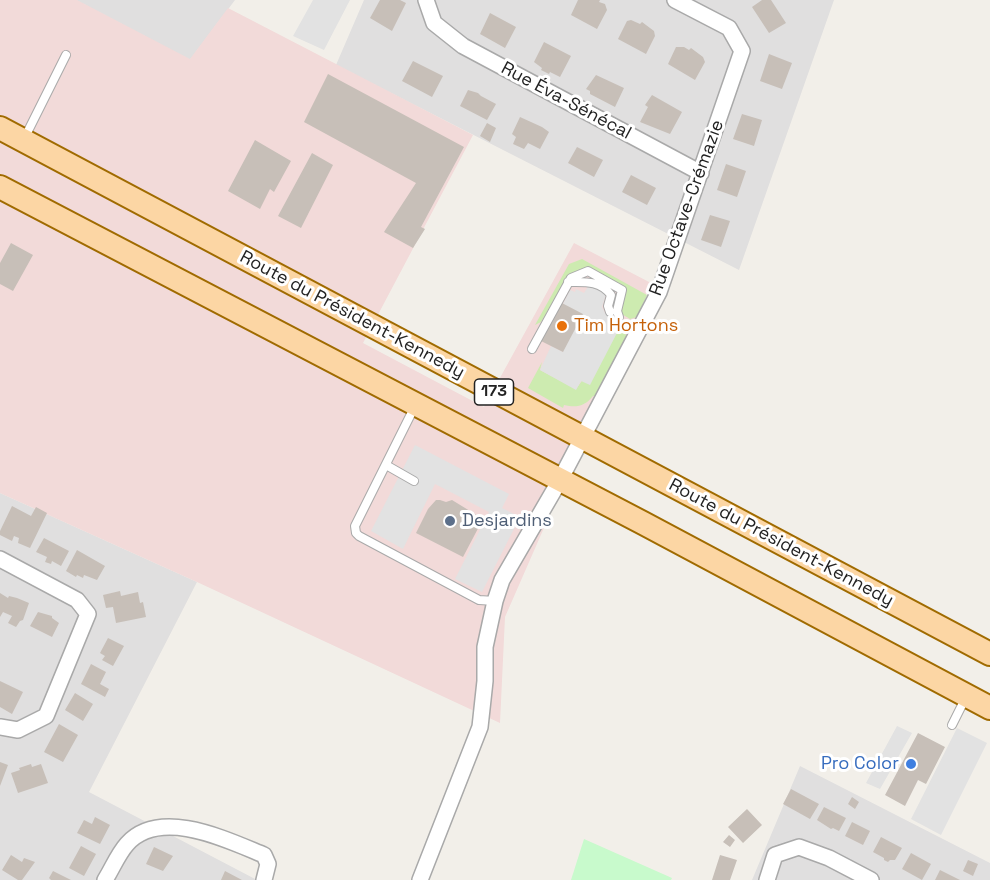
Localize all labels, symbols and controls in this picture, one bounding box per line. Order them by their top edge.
street label: Rue Éva-Sénécal [497,58,635,144]
street label: Rue Octave-Crémazie [645,117,729,299]
street label: Route du Président-Kennedy [236,246,468,384]
place label: Tim Hortons [574,315,678,337]
marker: Tim Hortons [555,319,569,333]
road number: 173 [474,379,514,405]
street label: Route du Président-Kennedy [665,474,897,612]
place label: Desjardins [462,510,552,532]
marker: Desjardins [443,514,457,528]
place label: Pro Color [821,753,899,775]
marker: Pro Color [904,757,918,771]

